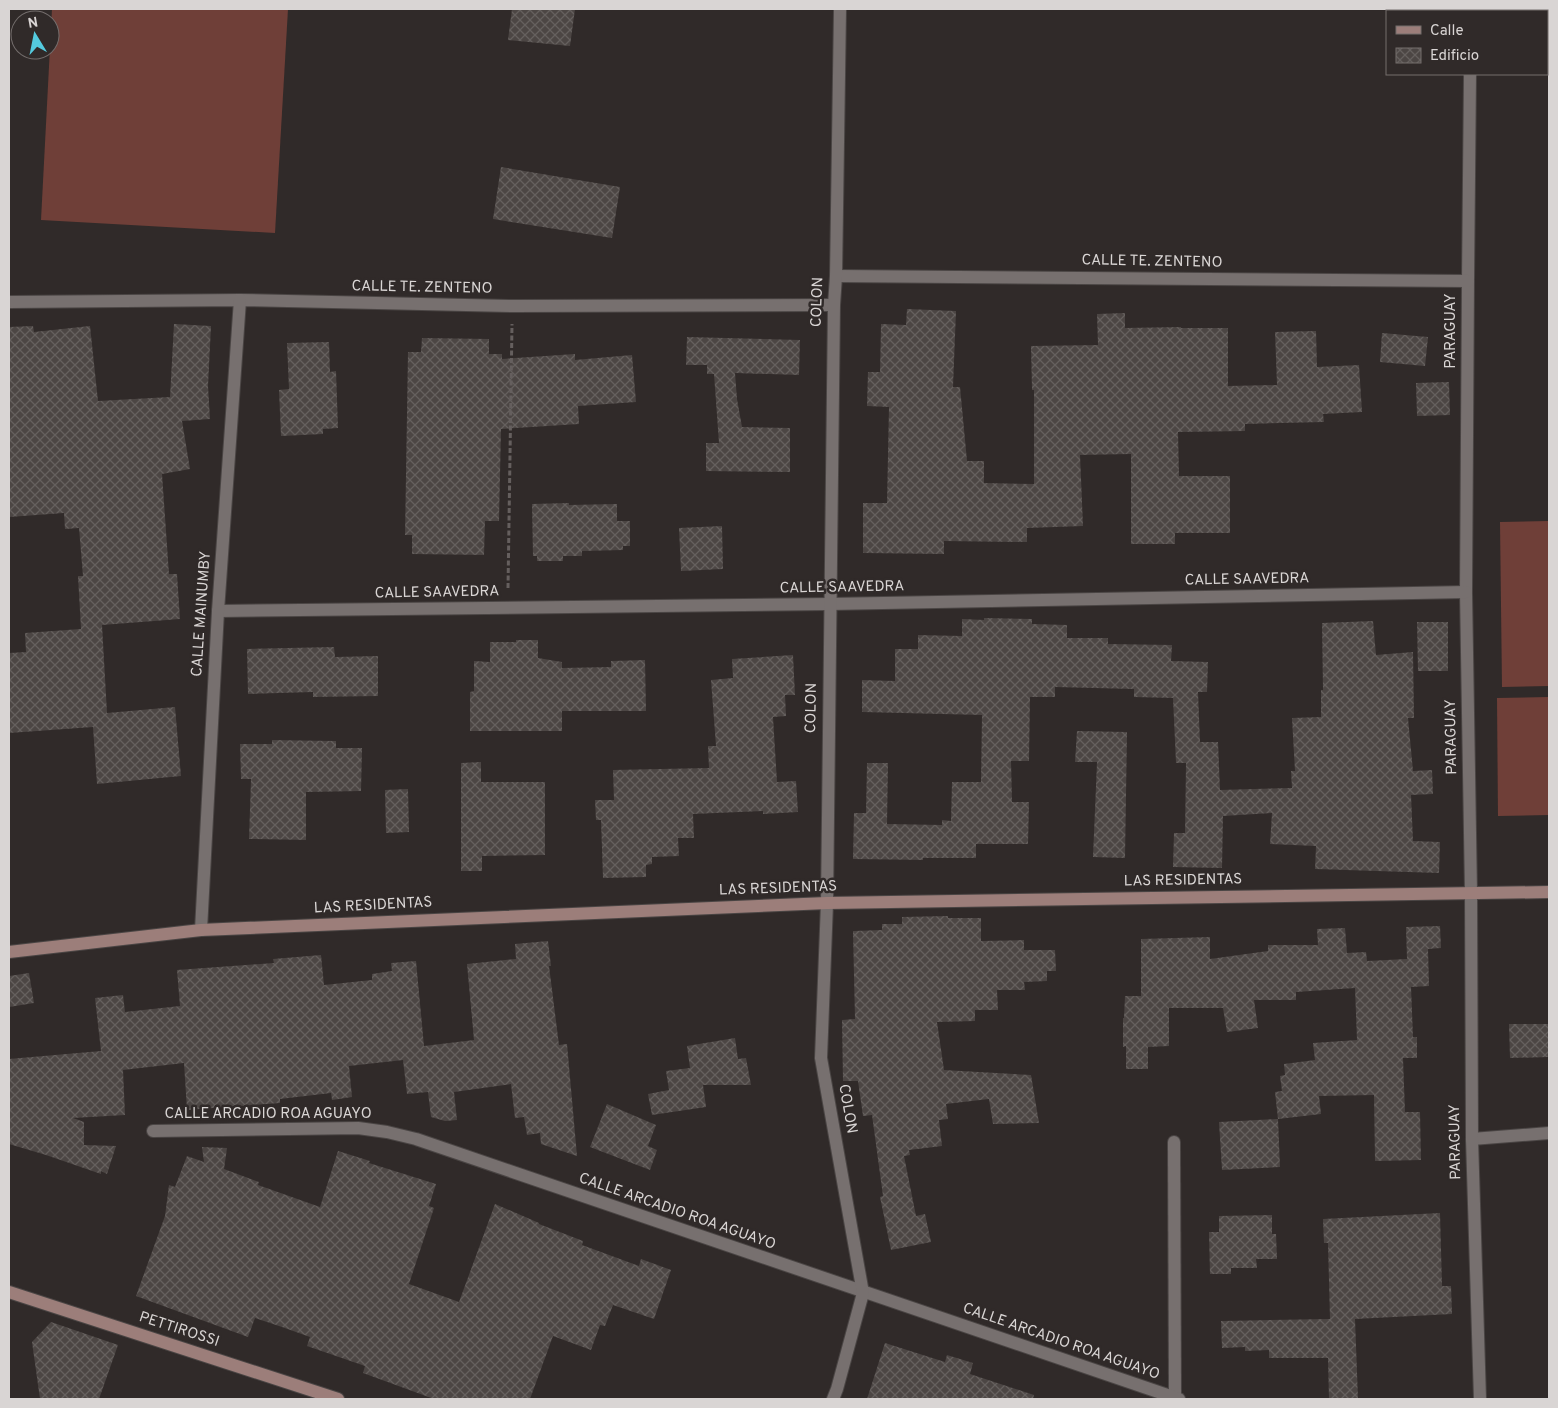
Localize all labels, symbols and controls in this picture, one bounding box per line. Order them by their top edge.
north arrow [10,10,60,60]
legend [1386,10,1548,75]
text: N [27,14,39,33]
text: Calle [1430,22,1464,41]
text: Edificio [1430,47,1479,66]
street label: CALLE TE. ZENTENO [1081,251,1223,273]
street label: CALLE TE. ZENTENO [351,277,493,299]
street label: COLON [808,277,828,327]
street label: PARAGUAY [1442,293,1461,369]
street label: CALLE MAINUMBY [188,550,216,677]
street label: CALLE SAAVEDRA [1185,569,1309,591]
street label: CALLE SAAVEDRA [780,577,904,599]
street label: CALLE SAAVEDRA [375,582,499,604]
street label: COLON [802,683,822,733]
street label: PARAGUAY [1442,699,1462,775]
street label: LAS RESIDENTAS [1124,870,1242,892]
street label: LAS RESIDENTAS [718,877,838,901]
street label: LAS RESIDENTAS [313,893,433,919]
street label: COLON [833,1083,861,1135]
street label: PARAGUAY [1446,1104,1466,1180]
street label: CALLE ARCADIO ROA AGUAYO [164,1105,372,1124]
street label: CALLE ARCADIO ROA AGUAYO [576,1169,778,1255]
street label: CALLE ARCADIO ROA AGUAYO [960,1299,1162,1385]
street label: PETTIROSSI [136,1308,222,1352]

